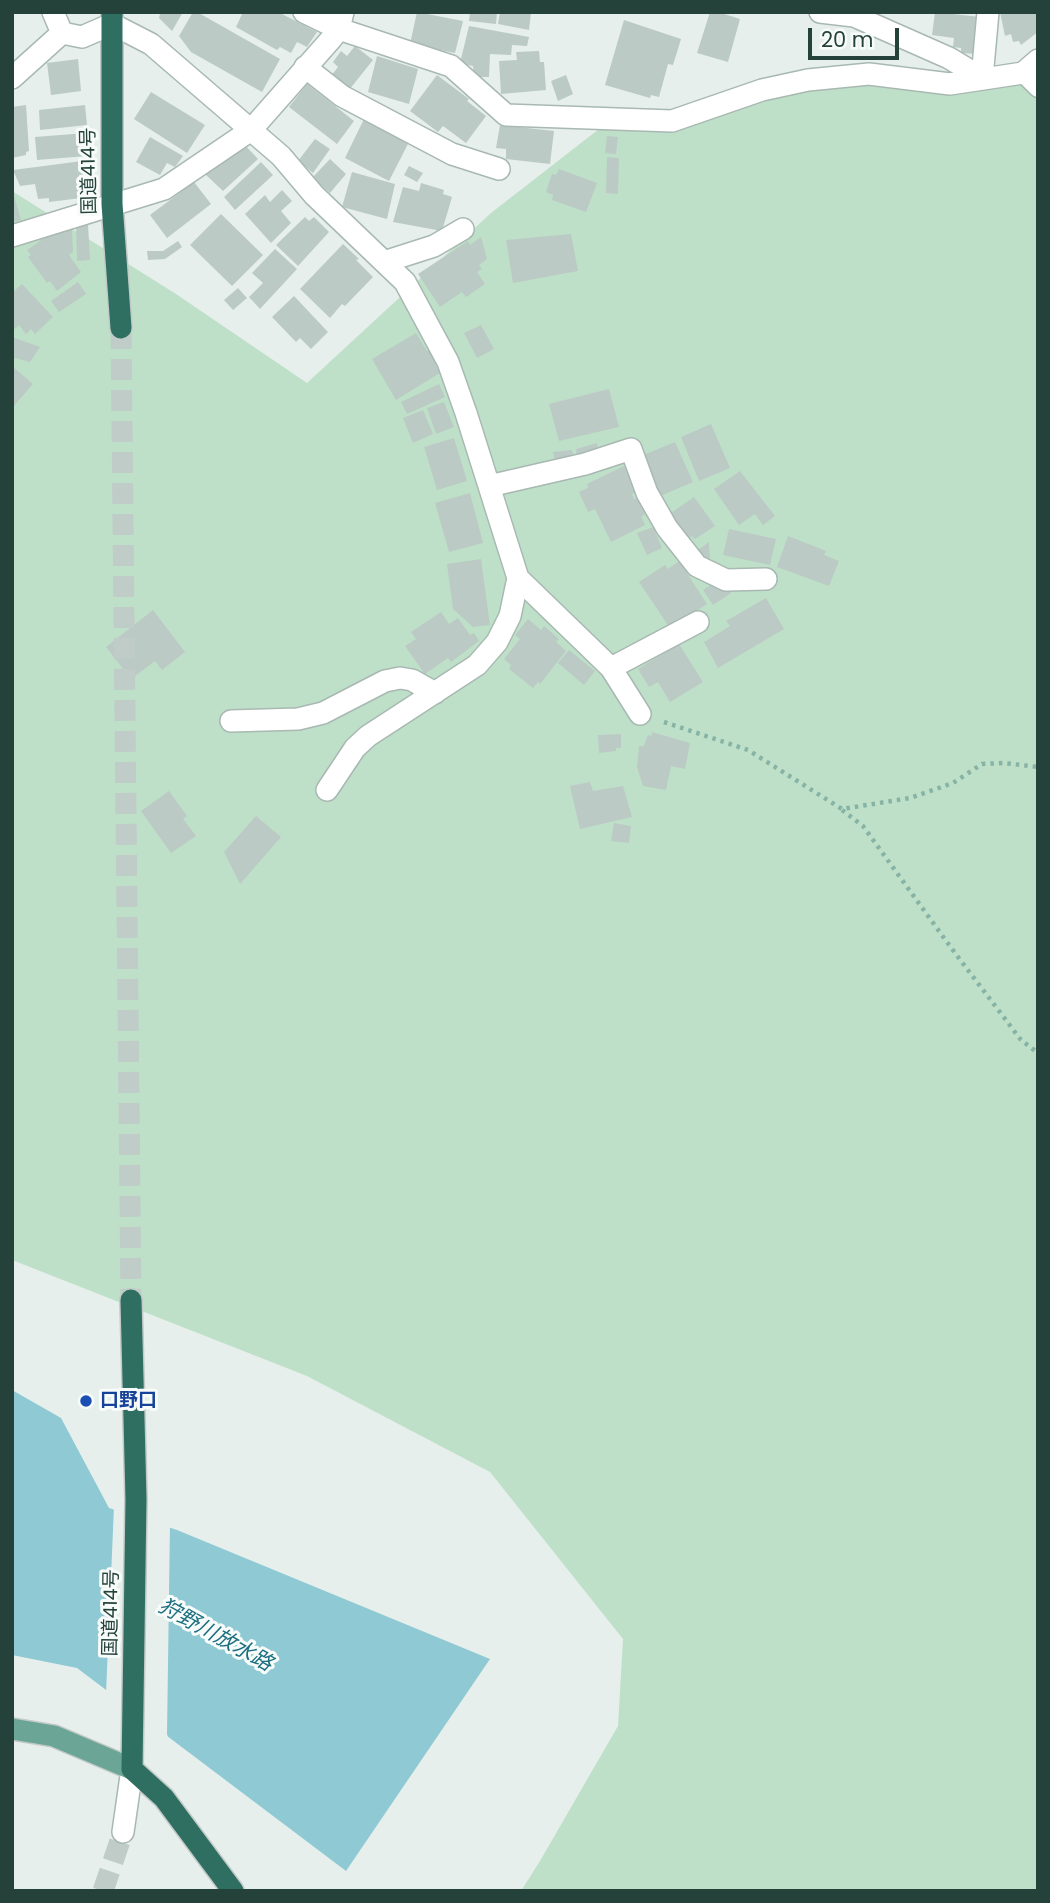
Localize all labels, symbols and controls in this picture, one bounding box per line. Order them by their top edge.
scale bar [812,14,903,58]
text: 20 m [821,25,874,54]
street label: 国道414号 [78,127,102,215]
place label: 口野口 [100,1390,157,1412]
marker: 口野口 [78,1393,94,1409]
street label: 国道414号 [100,1569,124,1657]
water label: 狩野川放水路 [154,1594,276,1678]

